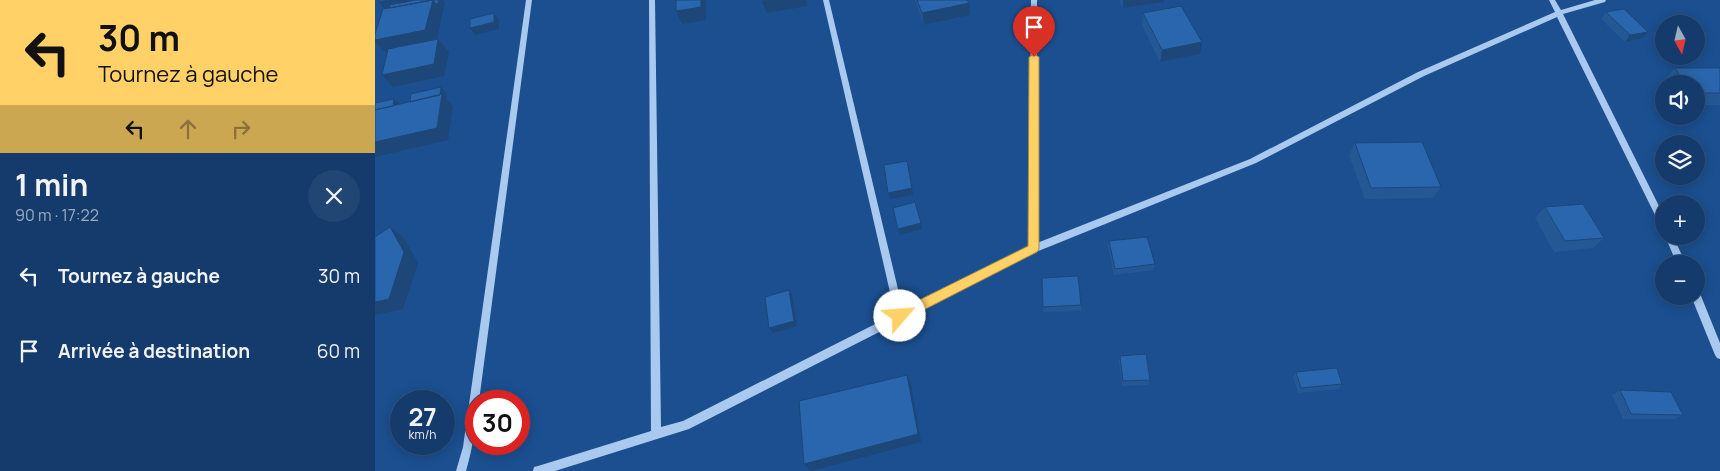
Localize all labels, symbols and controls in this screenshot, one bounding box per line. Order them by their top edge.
pin [1013,6,1055,57]
icon: arrive [1020,13,1048,41]
text: 30 m [98,14,180,62]
north arrow [1655,15,1705,65]
map controls [1655,15,1705,305]
icon: left [15,20,80,85]
text: Tournez à gauche [98,59,278,89]
button: sound [1655,75,1705,125]
icon: left [121,115,149,143]
icon: ahead [174,115,202,143]
icon: right [227,115,255,143]
button: layers [1655,135,1705,185]
text: 1 min [15,164,88,205]
button: close [308,170,360,222]
button: + [1655,195,1705,245]
text: 90 m · 17:22 [15,204,99,226]
button: − [1655,255,1705,305]
icon: left [15,262,43,290]
text: Tournez à gauche [58,263,220,289]
text: 30 m [318,263,360,289]
position arrow [873,289,925,341]
icon: arrive [15,337,43,365]
text: Arrivée à destination [58,338,250,364]
text: 60 m [317,338,360,364]
speed limit sign: 30 [465,390,530,455]
text: 27 [408,399,437,434]
text: km/h [409,426,436,443]

